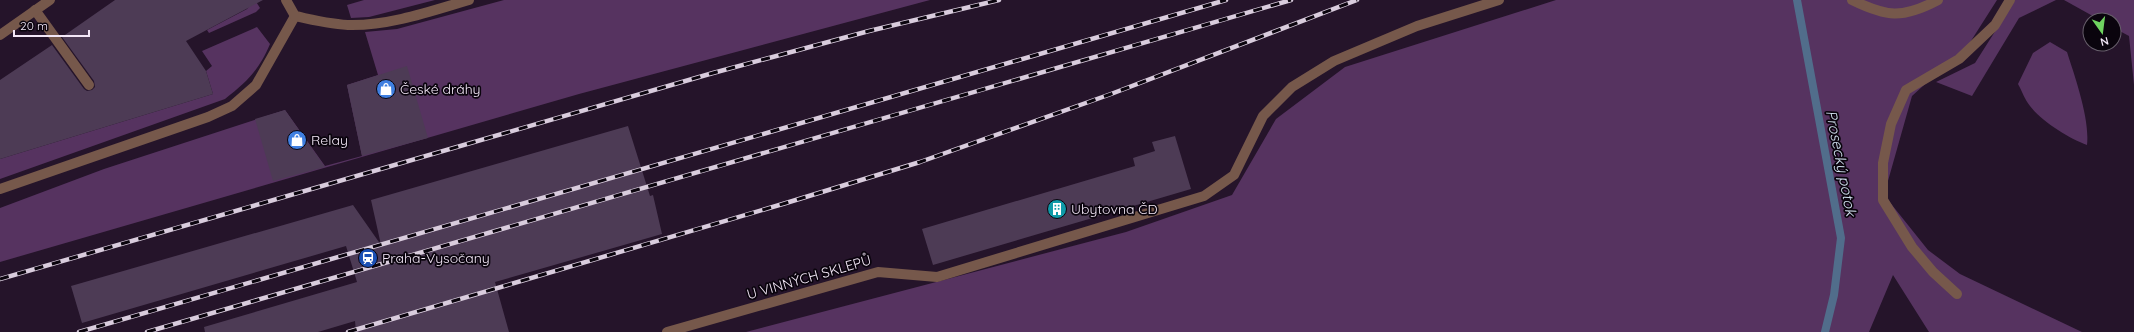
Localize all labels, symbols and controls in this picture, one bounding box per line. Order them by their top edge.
scale bar [14,12,89,38]
north arrow [2082,12,2122,52]
text: 20 m [20,18,48,33]
text: N [2099,34,2110,49]
shop icon: České dráhy [375,78,397,100]
place label: České dráhy [400,80,481,98]
water label: Prosecký potok [1822,108,1861,219]
shop icon: Relay [286,129,308,151]
place label: Relay [311,131,348,149]
building icon: Ubytovna ČD [1046,198,1068,220]
place label: Ubytovna ČD [1071,200,1158,218]
station icon: Praha-Vysočany [357,247,379,269]
place label: Praha-Vysočany [382,249,490,267]
street label: U VINNÝCH SKLEPŮ [745,251,873,303]

